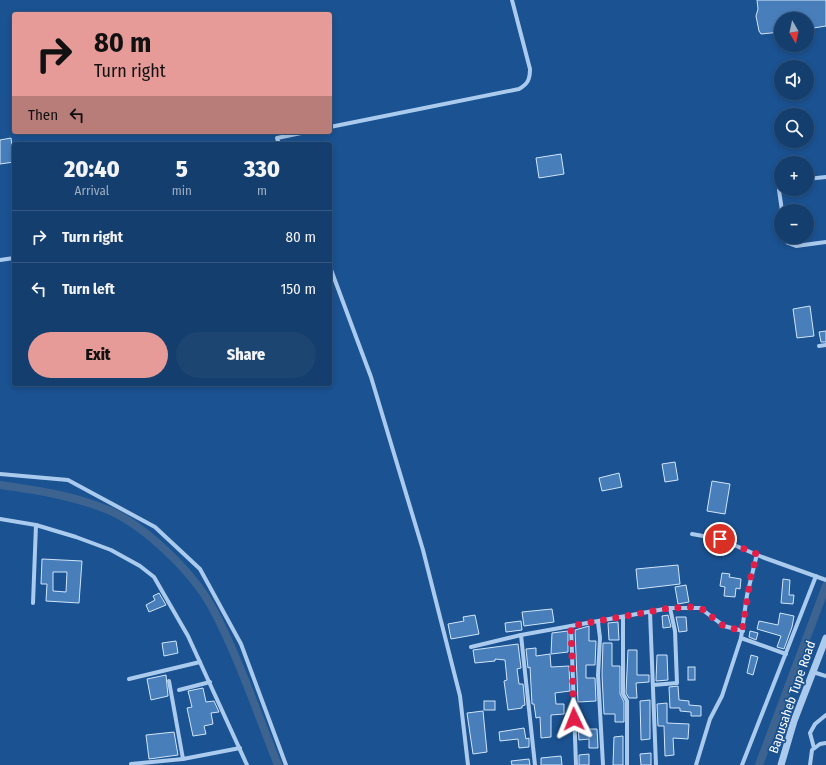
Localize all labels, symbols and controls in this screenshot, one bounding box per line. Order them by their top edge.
north arrow [774,12,814,52]
map controls [774,12,814,244]
text: 80 m [94,26,151,59]
icon: right [28,28,80,80]
text: Turn right [94,60,166,82]
button: sound [774,60,814,100]
icon: left [66,104,88,126]
text: Then [28,106,58,124]
button: search [774,108,814,148]
text: 20:40 [64,155,120,183]
text: 5 [176,155,188,183]
text: 330 [244,155,280,183]
button: + [774,156,814,196]
text: Arrival [75,183,109,198]
text: min [172,183,192,198]
text: m [257,183,267,198]
button: − [774,204,814,244]
icon: right [28,226,50,248]
text: Turn right [62,228,123,246]
text: 80 m [286,228,316,246]
icon: left [28,278,50,300]
text: Turn left [62,280,115,298]
text: 150 m [280,280,316,298]
button: Exit [28,332,168,378]
button: Share [176,332,316,378]
pin [703,522,737,556]
icon: arrive [709,528,731,550]
street label: Bapusaheb Tupe Road [766,639,818,755]
position arrow [553,698,595,740]

